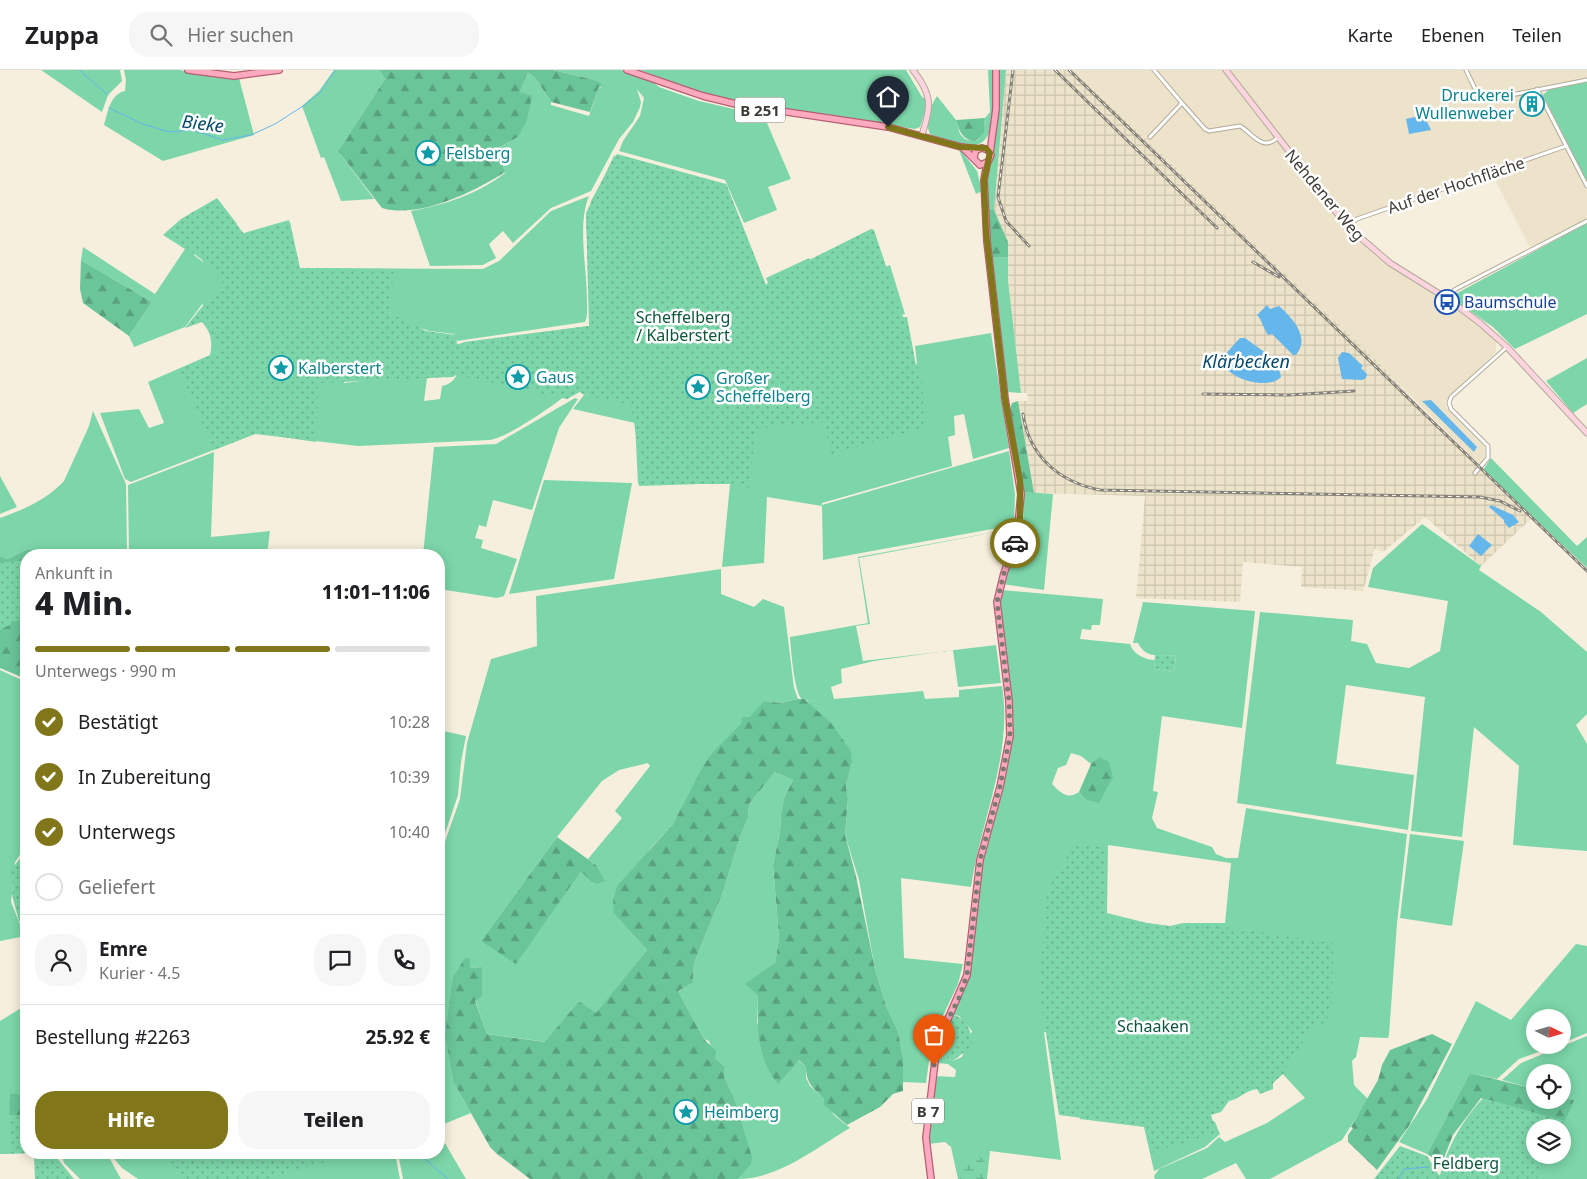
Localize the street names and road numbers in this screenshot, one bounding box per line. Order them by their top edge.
road number: B 251 [735,98,785,122]
street label: Nehdener Weg [1280,145,1370,245]
street label: Auf der Hochfläche [1384,151,1528,219]
road number: B 7 [912,1098,944,1124]

